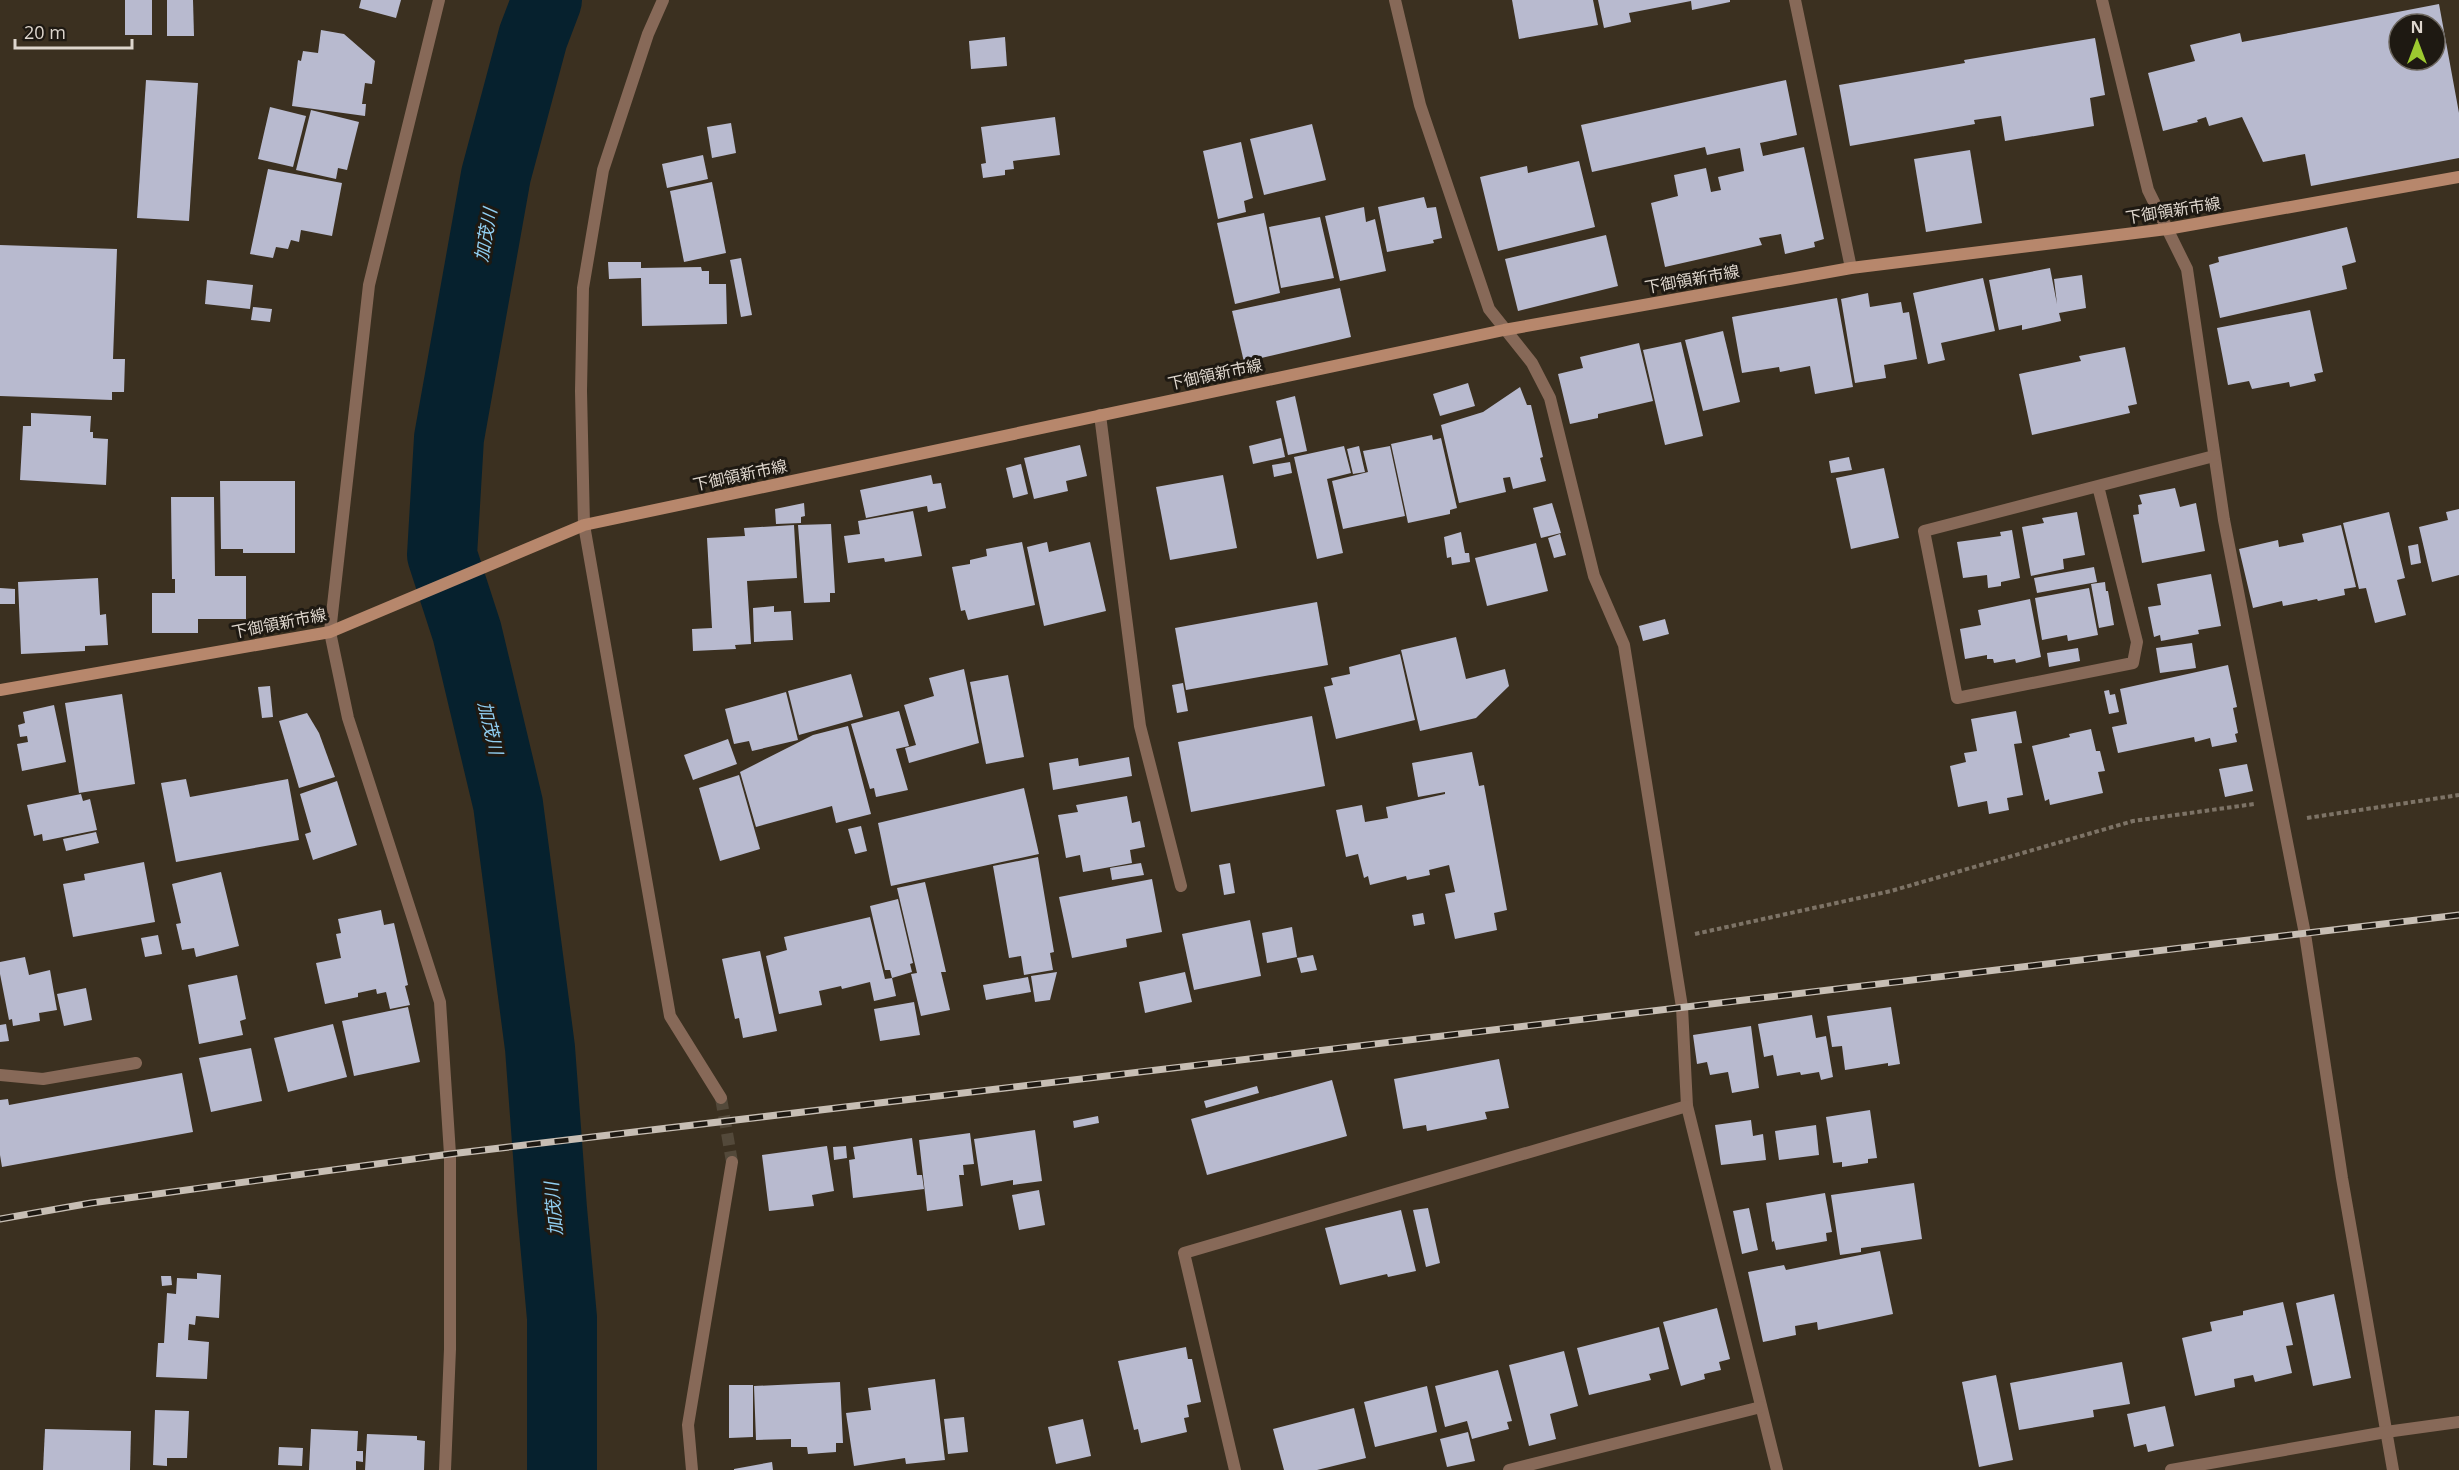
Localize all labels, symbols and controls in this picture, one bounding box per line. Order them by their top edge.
scale bar [15,12,132,50]
north arrow [2387,12,2447,72]
text: N [2410,16,2424,38]
text: 20 m [24,20,66,44]
street label: 下御領新市線 [2124,192,2222,228]
water label: 加茂川 [469,204,502,263]
street label: 下御領新市線 [1643,260,1741,298]
street label: 下御領新市線 [1166,353,1264,395]
street label: 下御領新市線 [691,454,789,496]
street label: 下御領新市線 [230,603,328,643]
water label: 加茂川 [473,699,509,759]
water label: 加茂川 [539,1179,567,1237]

